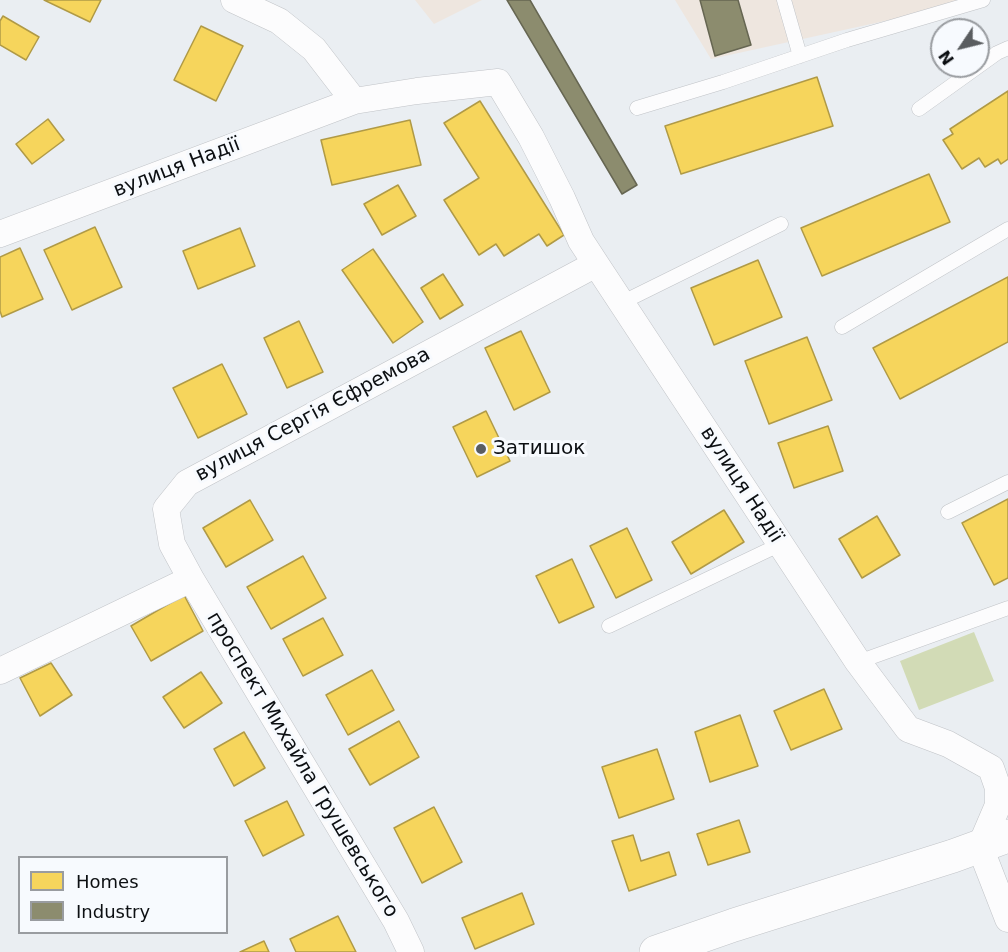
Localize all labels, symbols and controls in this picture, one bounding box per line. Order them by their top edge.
north arrow [930,18,990,78]
text: N [935,47,958,68]
street label: вулиця Надії [110,133,244,203]
street label: вулиця Сергія Єфремова [192,343,434,487]
street label: вулиця Надії [695,422,787,548]
place label: Затишок [493,437,585,461]
marker: Затишок [474,442,488,456]
street label: проспект Михайла Грушевського [201,608,403,922]
legend [18,856,228,934]
text: Homes [76,871,139,892]
text: Industry [76,901,150,922]

